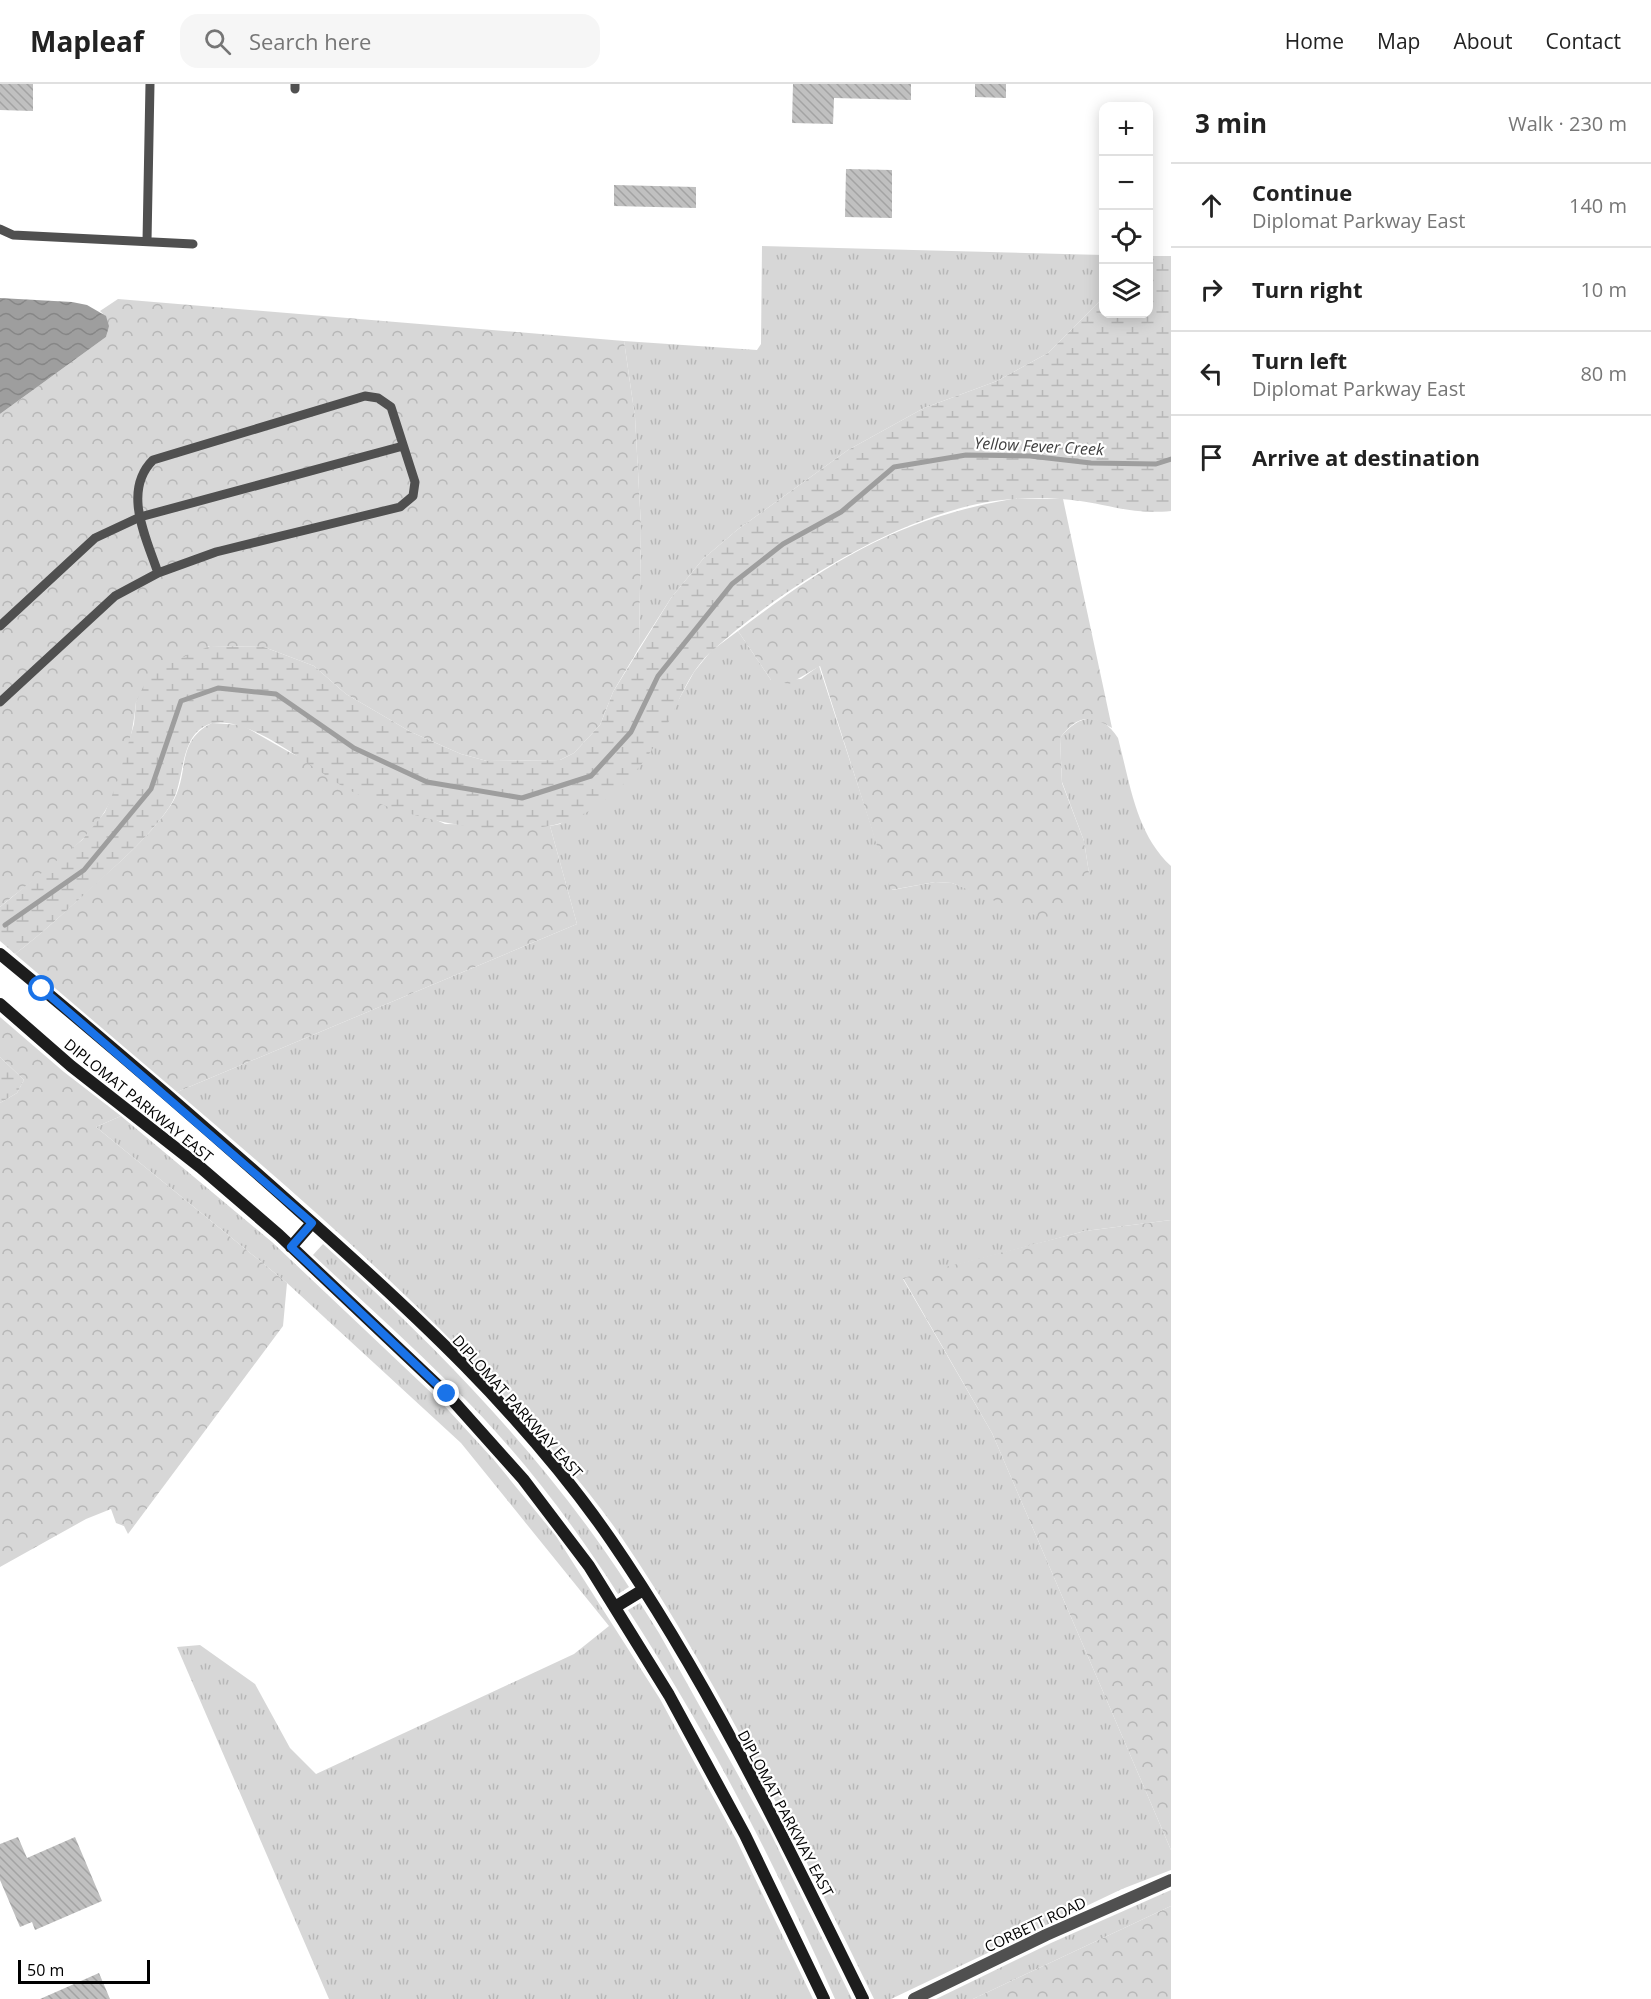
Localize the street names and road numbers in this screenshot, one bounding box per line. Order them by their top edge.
street label: DIPLOMAT PARKWAY EAST [61,1034,218,1167]
street label: DIPLOMAT PARKWAY EAST [448,1330,588,1482]
street label: DIPLOMAT PARKWAY EAST [734,1726,839,1900]
street label: CORBETT ROAD [981,1892,1089,1956]

